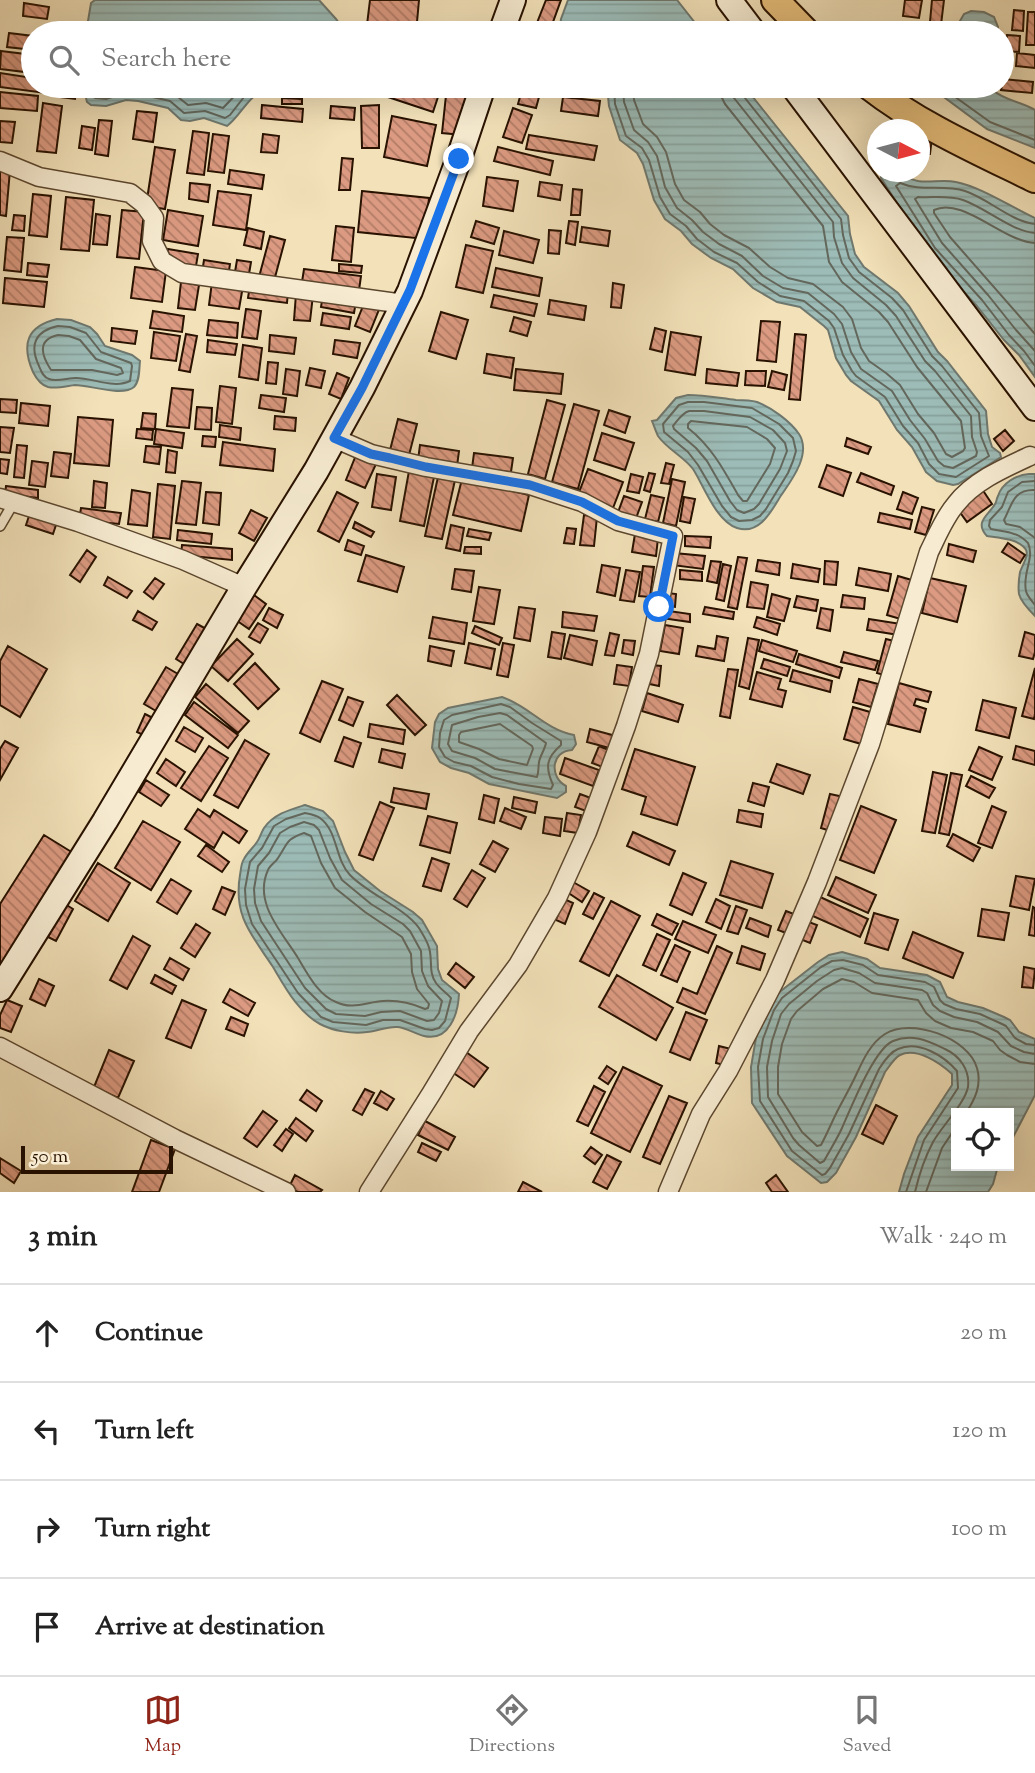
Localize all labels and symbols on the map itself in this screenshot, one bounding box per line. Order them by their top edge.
north arrow [867,119,930,182]
route end [443,143,474,174]
route start [643,591,674,622]
scale bar [21,1143,173,1175]

